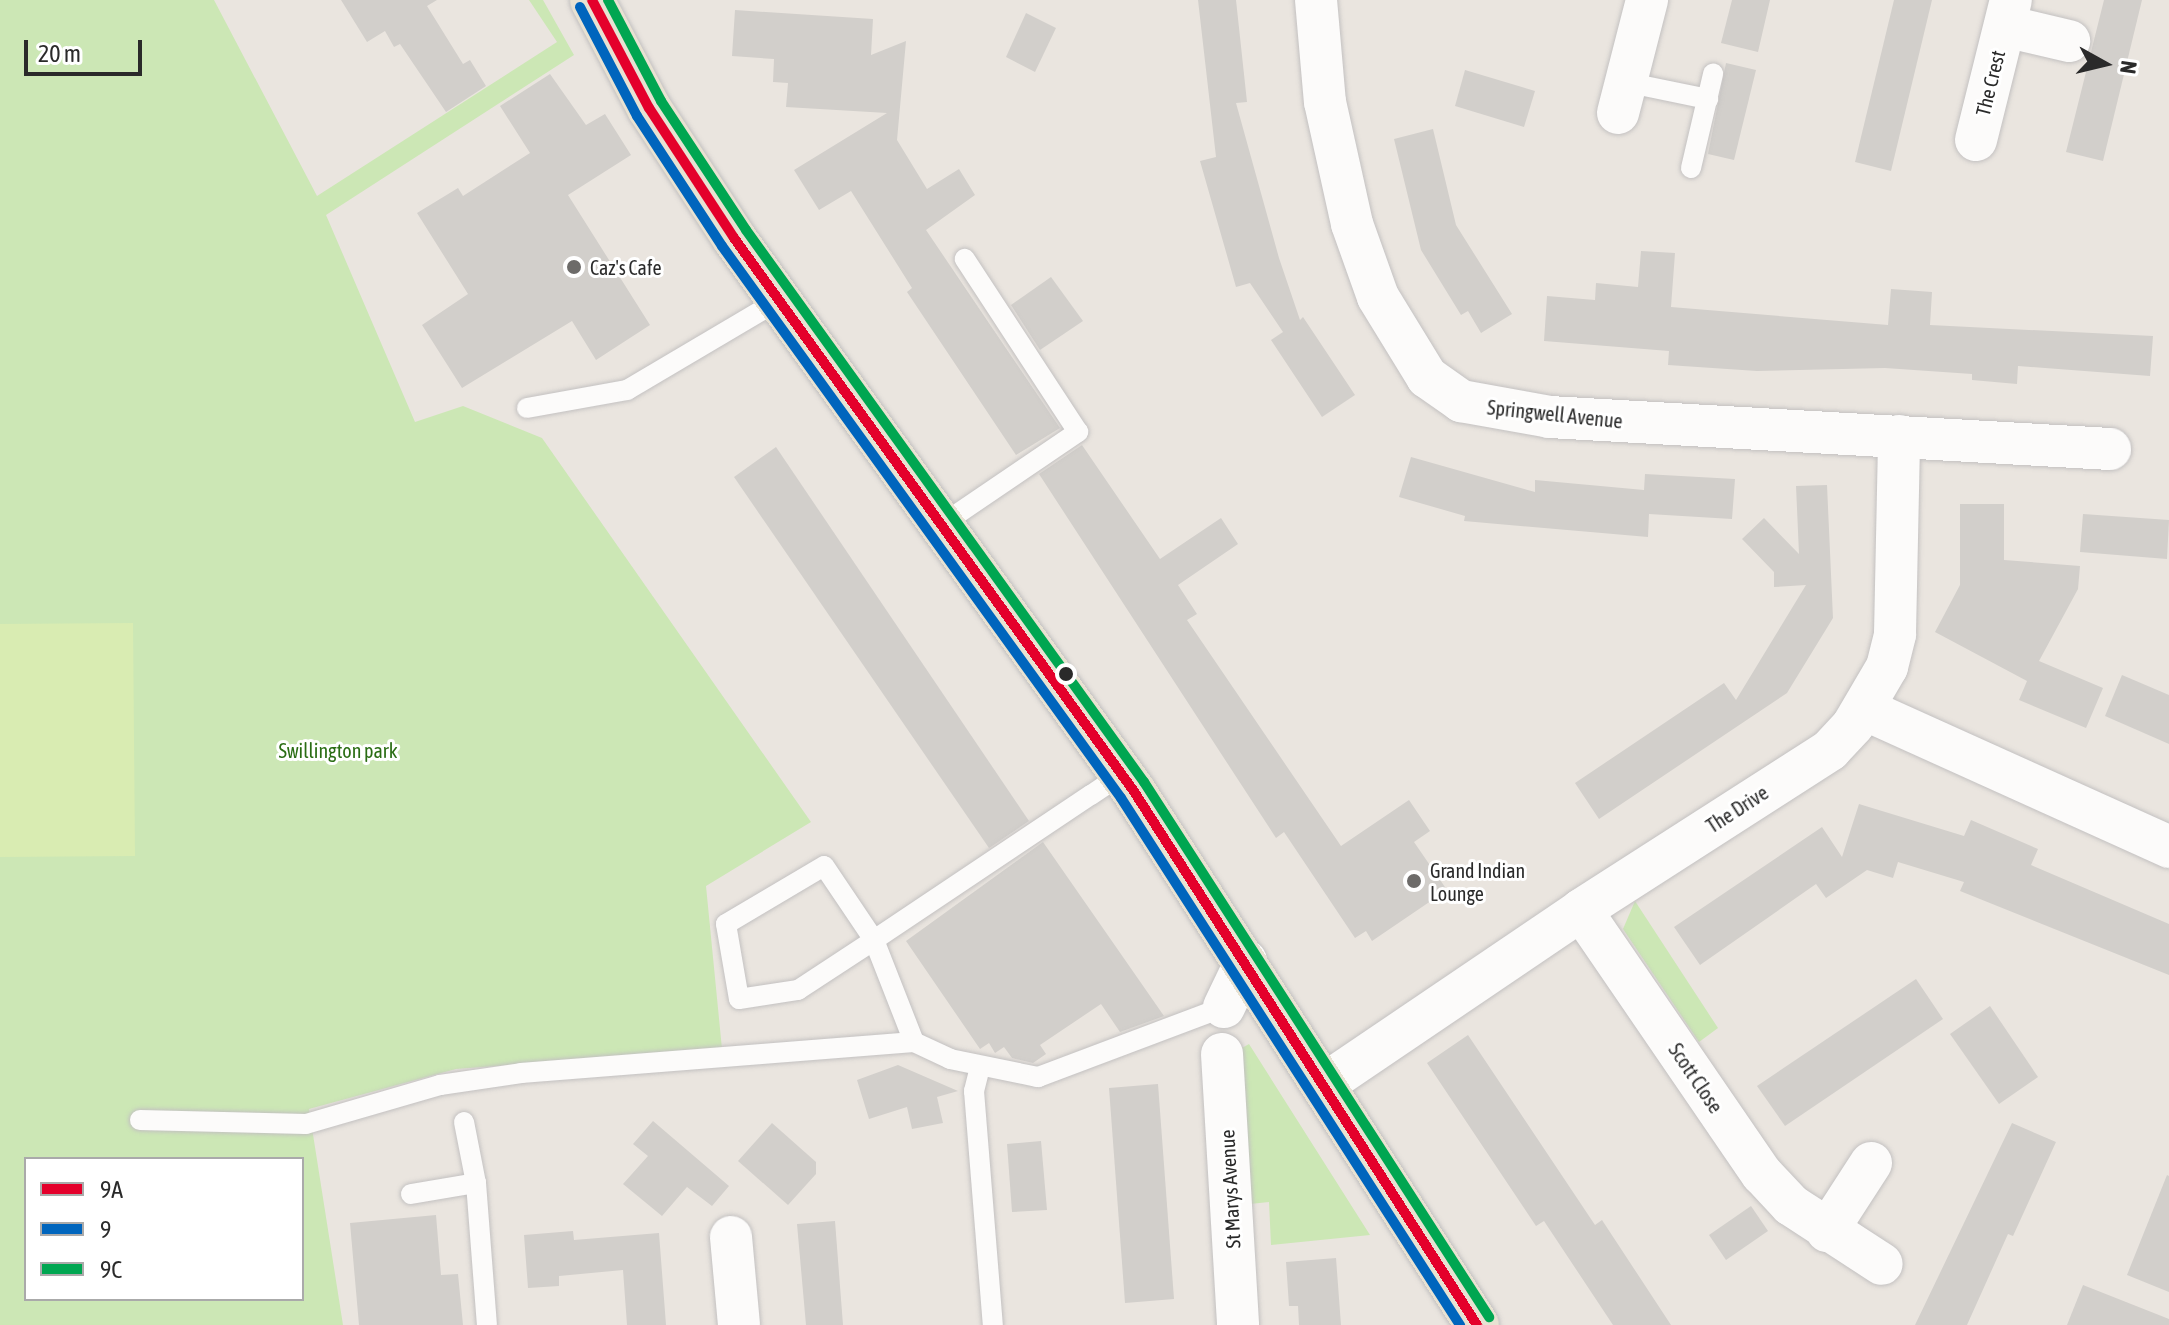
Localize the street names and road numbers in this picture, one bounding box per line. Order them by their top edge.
street label: The Crest [1970,48,2010,118]
street label: Springwell Avenue [1486,395,1624,433]
street label: The Drive [1702,780,1772,838]
street label: Scott Close [1664,1039,1728,1117]
street label: St Marys Avenue [1215,1129,1245,1249]

